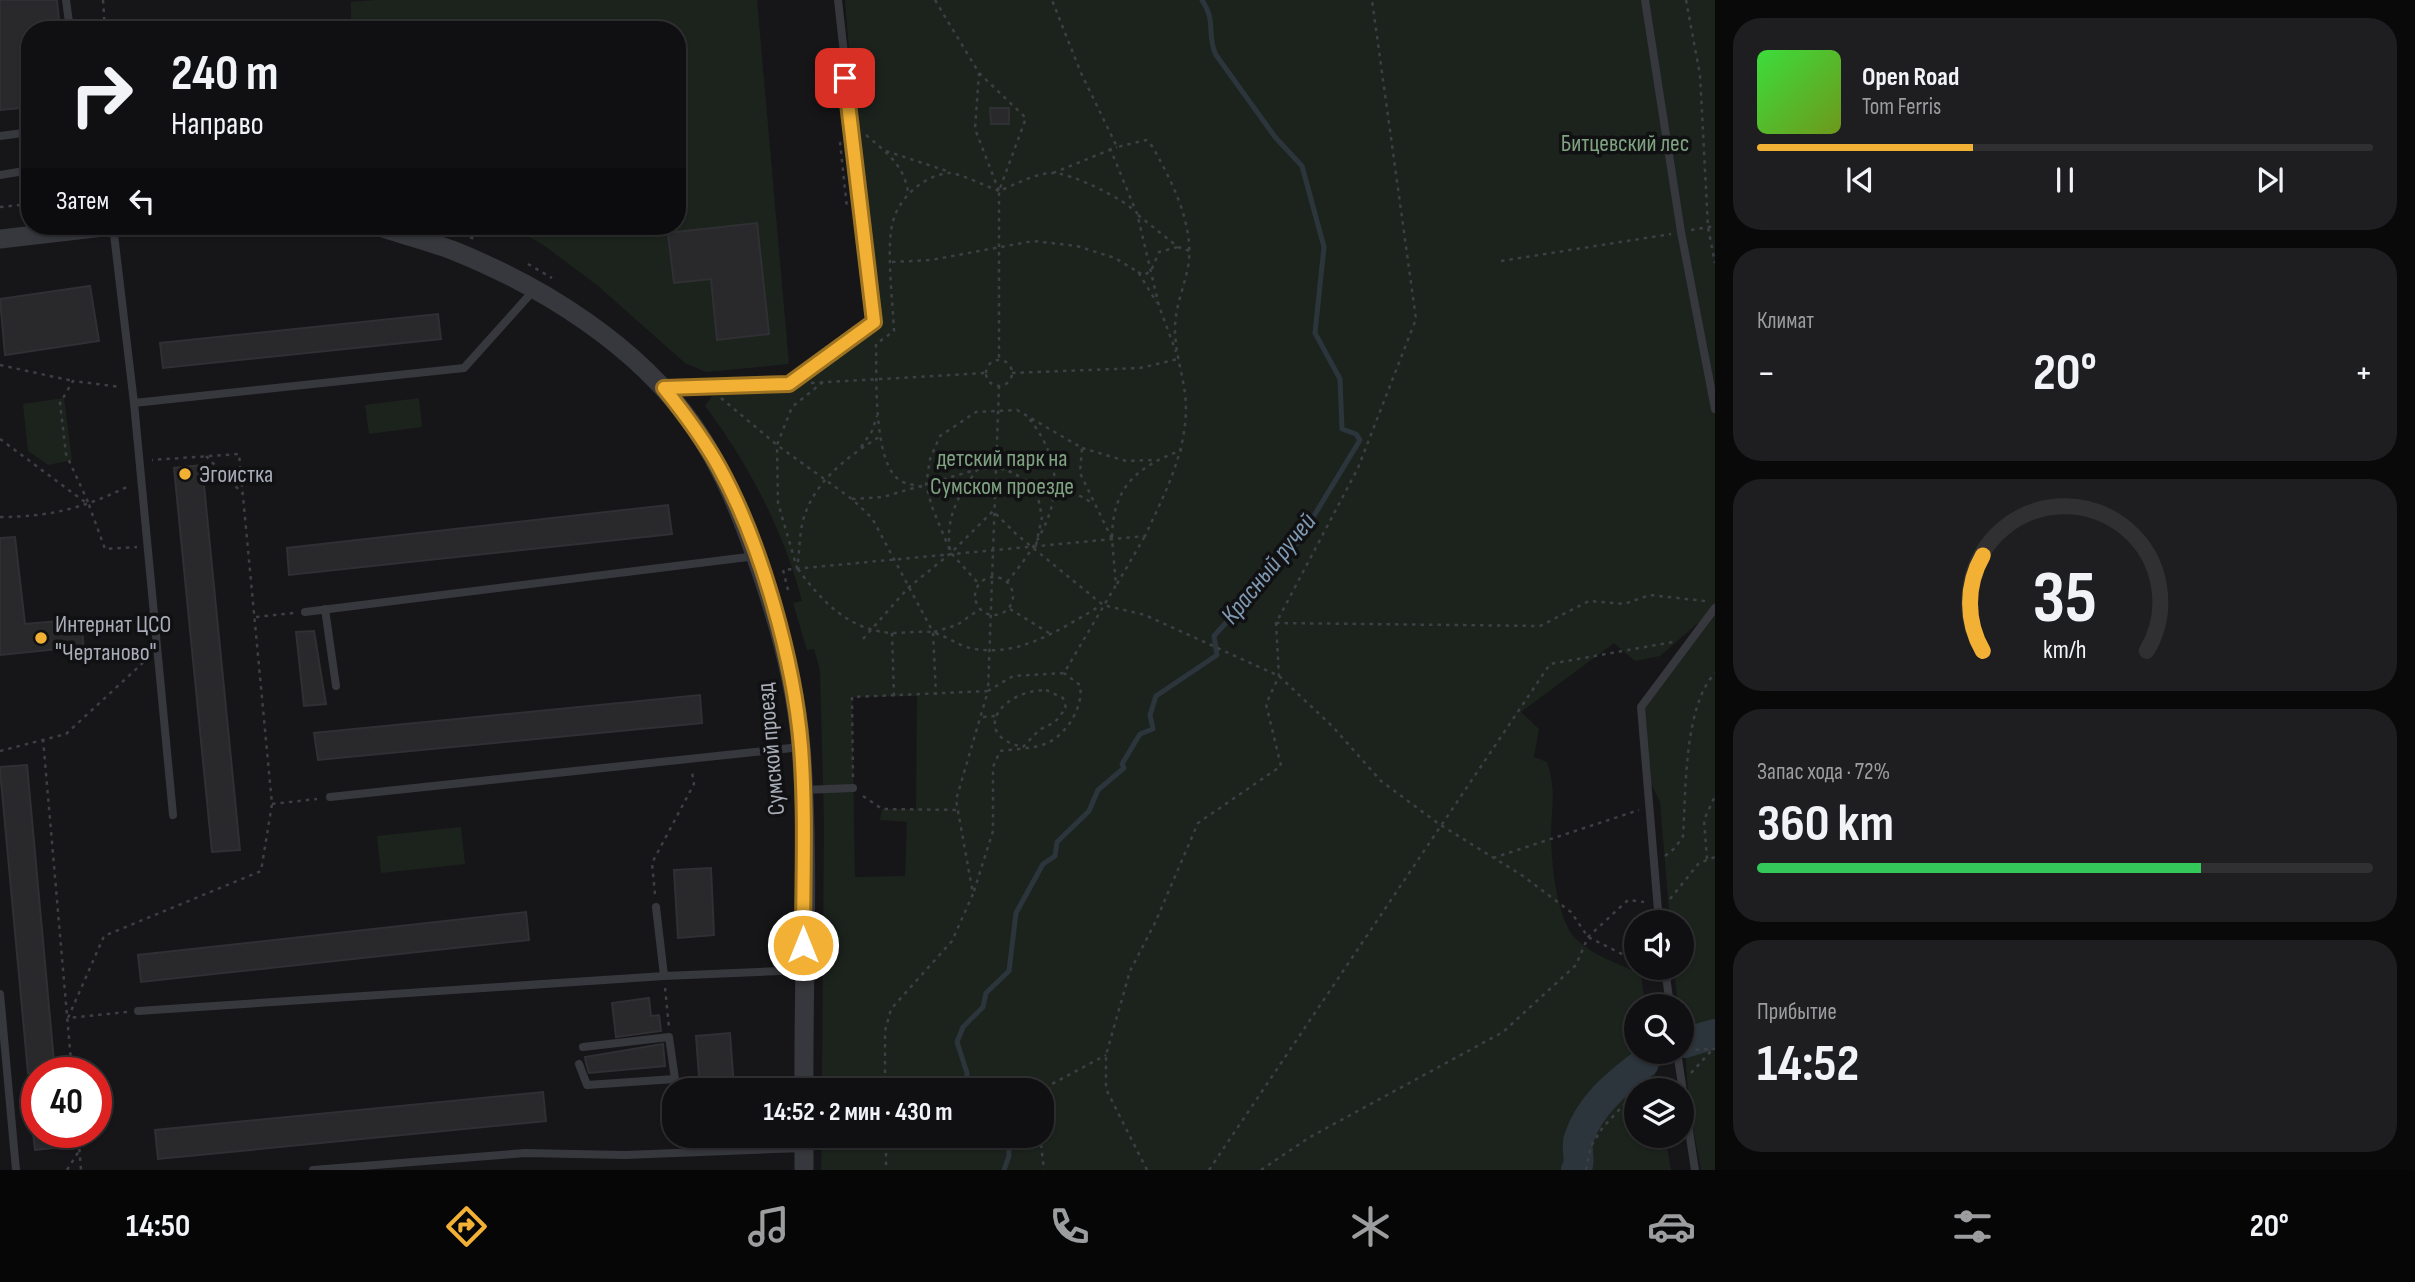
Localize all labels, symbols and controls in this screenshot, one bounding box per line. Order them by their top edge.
text: 240 m [171,45,279,104]
pin [815,48,875,108]
icon: right [56,49,147,140]
icon: arrive [826,59,864,97]
text: Open Road [1862,62,1959,93]
text: Tom Ferris [1862,93,1941,121]
text: Направо [171,105,264,144]
park label: Битцевский лес [1561,129,1689,158]
icon: previous [1841,161,1879,199]
icon: pause [2046,161,2084,199]
icon: next [2251,161,2289,199]
icon: left [123,182,161,220]
text: Затем [56,186,109,217]
text: Климат [1757,307,1814,335]
text: 20° [2033,342,2097,405]
text: − [1757,351,1776,396]
text: + [2354,351,2373,396]
park label: детский парк на Сумском проезде [930,444,1074,501]
place label: Эгоистка [199,460,273,489]
marker: Эгоистка [177,466,193,482]
water label: Красный ручей [1215,507,1323,631]
text: 35 [2033,555,2097,643]
place label: Интернат ЦСО "Чертаново" [55,610,171,667]
marker: Интернат ЦСО "Чертаново" [33,630,49,646]
text: km/h [2043,635,2087,666]
street label: Сумской проезд [751,682,791,816]
text: Запас хода · 72% [1757,758,1890,786]
text: 360 km [1757,793,1894,856]
position arrow [766,908,840,982]
map controls [1624,910,1694,1148]
button: sound [1624,910,1694,980]
button: search [1624,994,1694,1064]
text: Прибытие [1757,998,1837,1026]
text: 14:52 [1757,1033,1859,1096]
speed limit sign: 40 [21,1057,112,1148]
button: layers [1624,1078,1694,1148]
text: 14:52 · 2 мин · 430 m [764,1097,952,1128]
icon: directions [442,1202,491,1251]
icon: music [744,1202,793,1251]
icon: phone [1045,1202,1094,1251]
icon: climate [1346,1202,1395,1251]
icon: car [1647,1202,1696,1251]
icon: filters [1948,1202,1997,1251]
text: 14:50 [126,1207,190,1246]
text: 20° [2250,1207,2289,1246]

